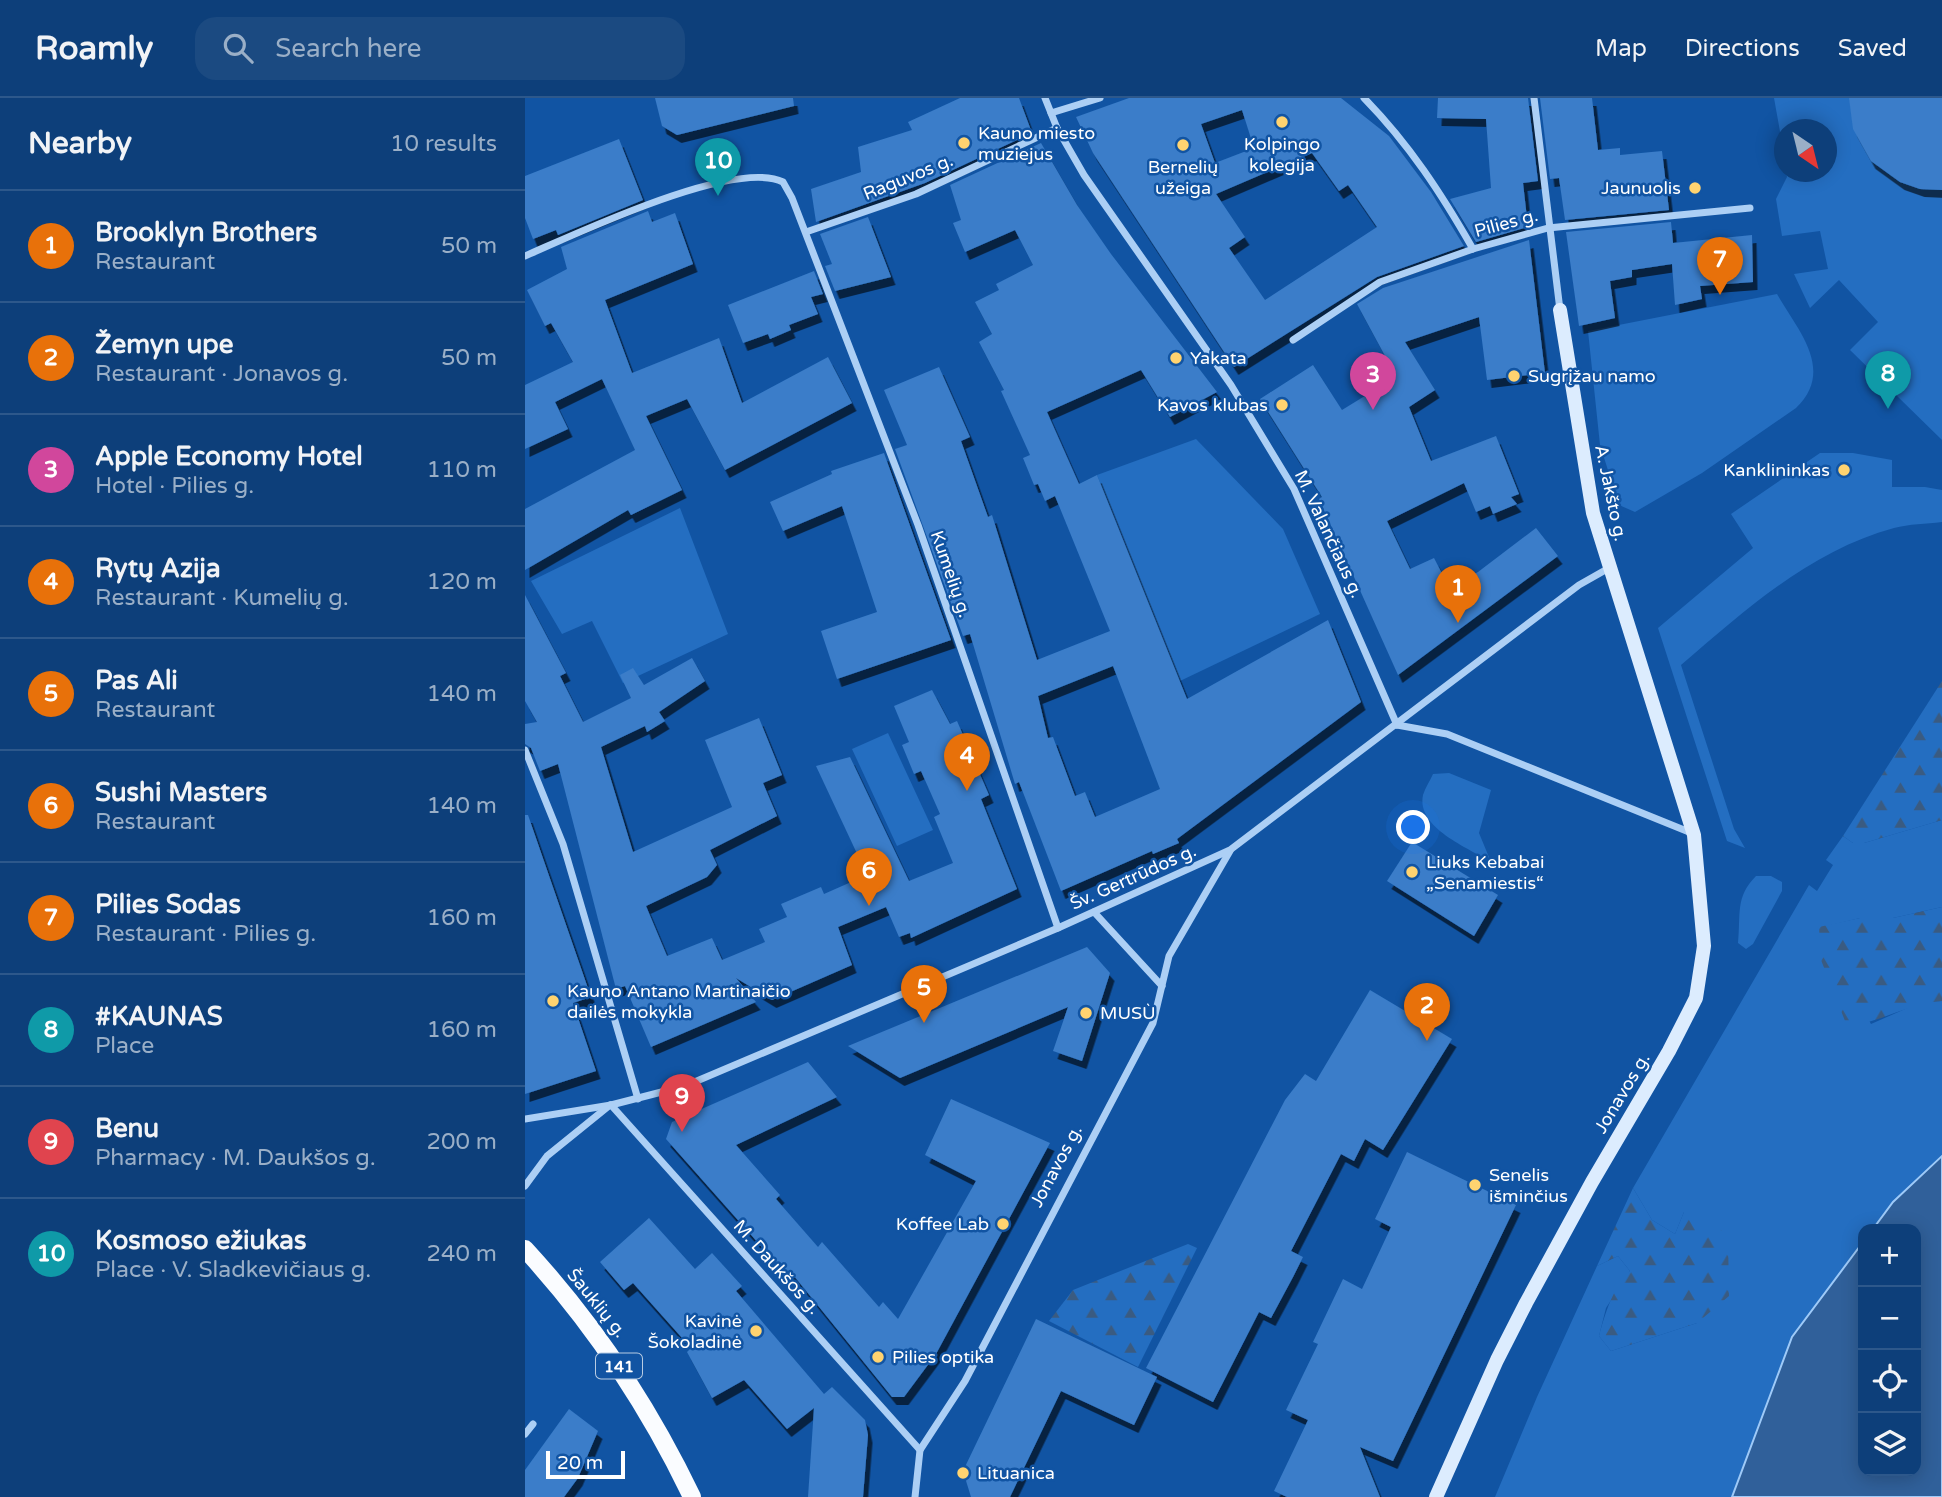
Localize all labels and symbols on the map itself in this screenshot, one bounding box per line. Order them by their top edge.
marker: Kolpingo kolegija [1274,114,1290,130]
north arrow [1774,119,1837,182]
place label: Kauno miesto muziejus [978,122,1095,165]
place label: Kolpingo kolegija [1244,133,1320,176]
marker: Kauno miesto muziejus [956,135,972,151]
marker: Bernelių užeiga [1175,137,1191,153]
pin: 10 [695,138,741,196]
street label: Raguvos g. [860,149,956,205]
place label: Bernelių užeiga [1148,156,1218,199]
place label: Jaunuolis [1601,177,1681,199]
marker: Jaunuolis [1687,180,1703,196]
street label: Pilies g. [1472,204,1540,242]
pin: 7 [1697,237,1743,295]
place label: Yakata [1190,347,1247,369]
marker: Yakata [1168,350,1184,366]
pin: 8 [1865,351,1911,409]
pin: 3 [1350,352,1396,410]
place label: Sugrįžau namo [1528,365,1656,387]
marker: Sugrįžau namo [1506,368,1522,384]
place label: Kavos klubas [1157,394,1268,416]
marker: Kavos klubas [1274,397,1290,413]
street label: A. Jakšto g. [1590,443,1632,543]
place label: Kanklininkas [1723,459,1830,481]
marker: Kanklininkas [1836,462,1852,478]
street label: M. Valančiaus g. [1290,467,1368,601]
street label: Kumelių g. [926,528,976,620]
pin: 1 [1435,565,1481,623]
pin: 4 [944,733,990,791]
your location [1396,810,1430,844]
street label: Šv. Gertrūdos g. [1066,839,1200,915]
pin: 6 [846,848,892,906]
place label: Liuks Kebabai „Senamiestis“ [1426,851,1545,894]
marker: Liuks Kebabai „Senamiestis“ [1404,864,1420,880]
pin: 5 [901,965,947,1023]
place label: Kauno Antano Martinaičio dailės mokykla [567,980,791,1023]
pin: 2 [1404,983,1450,1041]
marker: Kauno Antano Martinaičio dailės mokykla [545,993,561,1009]
place label: MUSÙ [1100,1002,1156,1024]
marker: MUSÙ [1078,1005,1094,1021]
street label: Jonavos g. [1589,1049,1655,1137]
pin: 9 [659,1074,705,1132]
street label: Jonavos g. [1025,1121,1087,1211]
place label: Senelis išminčius [1489,1164,1568,1207]
marker: Senelis išminčius [1467,1177,1483,1193]
place label: Koffee Lab [896,1213,989,1235]
street label: M. Daukšos g. [729,1215,825,1319]
marker: Koffee Lab [995,1216,1011,1232]
street label: Šauklių g. [562,1264,632,1342]
place label: Kavinė Šokoladinė [648,1310,742,1353]
marker: Kavinė Šokoladinė [748,1323,764,1339]
place label: Pilies optika [892,1346,994,1368]
marker: Pilies optika [870,1349,886,1365]
road number: 141 [596,1354,642,1378]
scale bar [546,1448,625,1480]
place label: Lituanica [977,1462,1055,1484]
marker: Lituanica [955,1465,971,1481]

